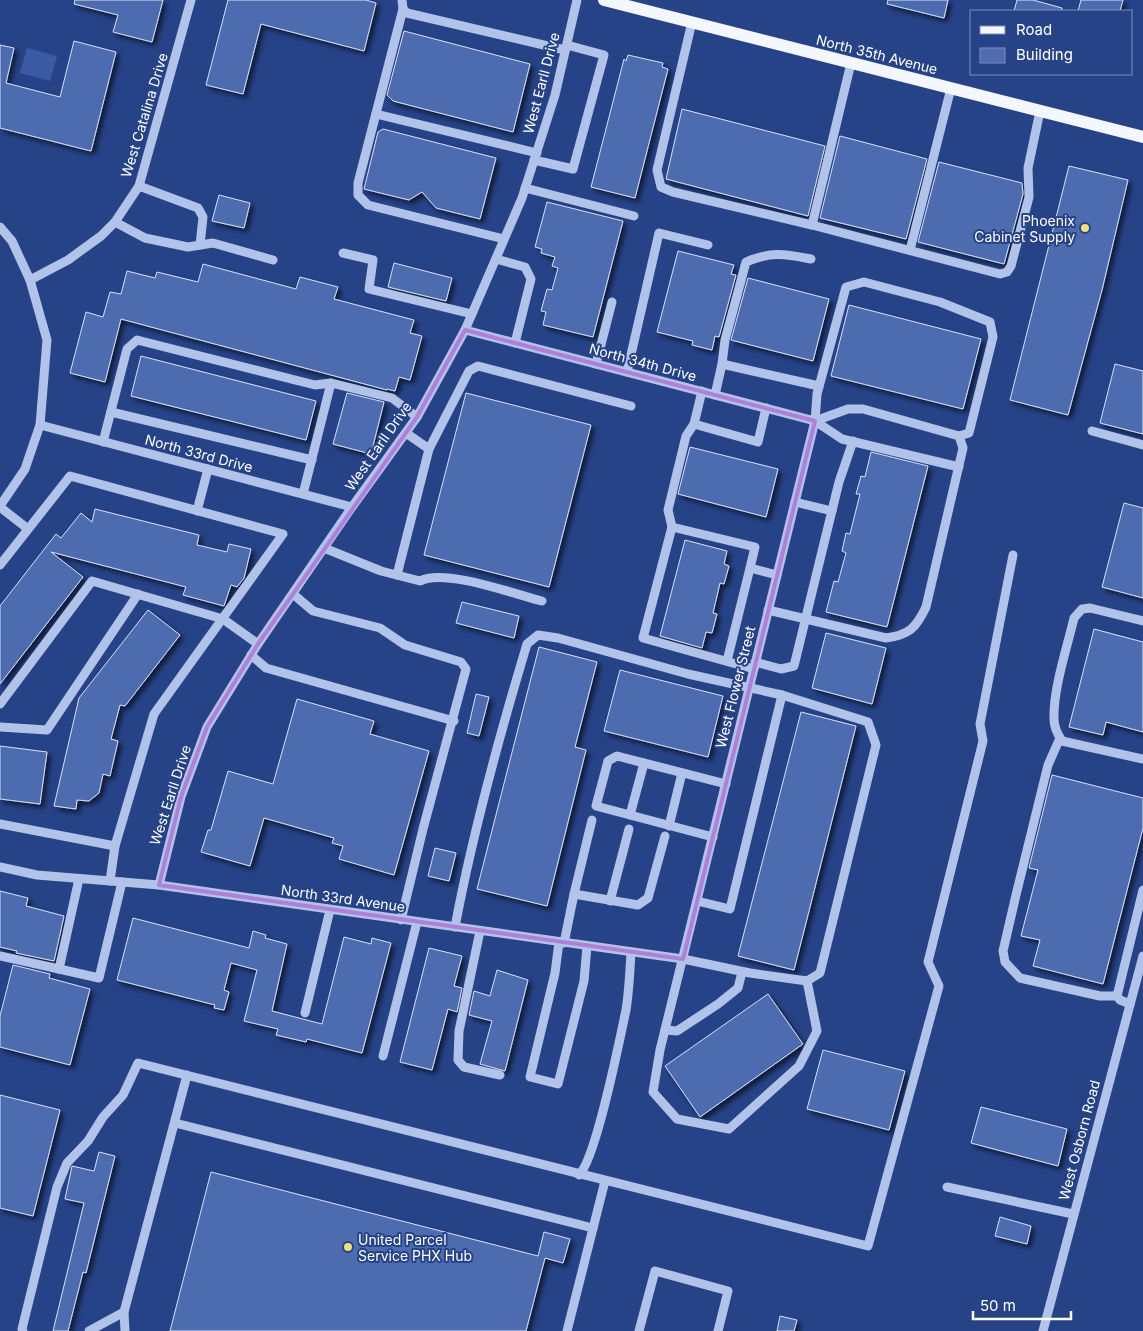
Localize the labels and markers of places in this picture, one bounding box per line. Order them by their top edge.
place label: Phoenix Cabinet Supply [974,212,1075,245]
marker: Phoenix Cabinet Supply [1079,222,1091,234]
place label: United Parcel Service PHX Hub [358,1231,472,1264]
marker: United Parcel Service PHX Hub [342,1241,354,1253]

